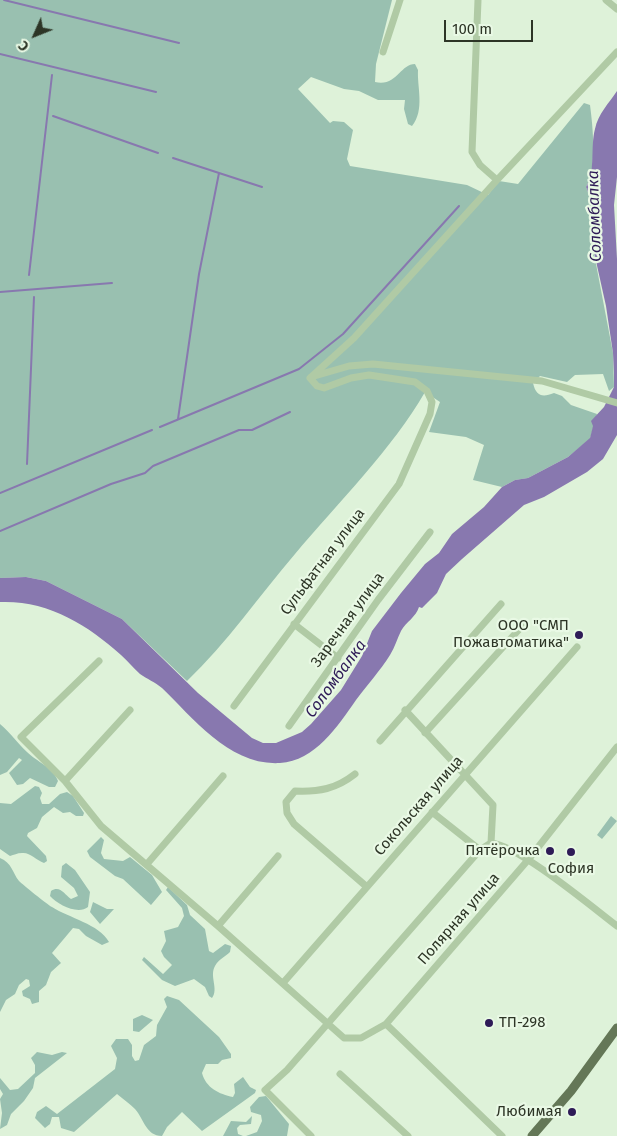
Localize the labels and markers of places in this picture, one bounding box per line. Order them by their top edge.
place label: ООО "СМП Пожавтоматика" [453,617,569,652]
marker: ООО "СМП Пожавтоматика" [573,629,585,641]
place label: Пятёрочка [465,842,540,860]
marker: Пятёрочка [544,845,556,857]
marker: София [565,846,577,858]
place label: София [548,860,594,878]
place label: ТП-298 [499,1014,545,1032]
marker: ТП-298 [483,1017,495,1029]
place label: Любимая [496,1103,562,1121]
marker: Любимая [566,1106,578,1118]

